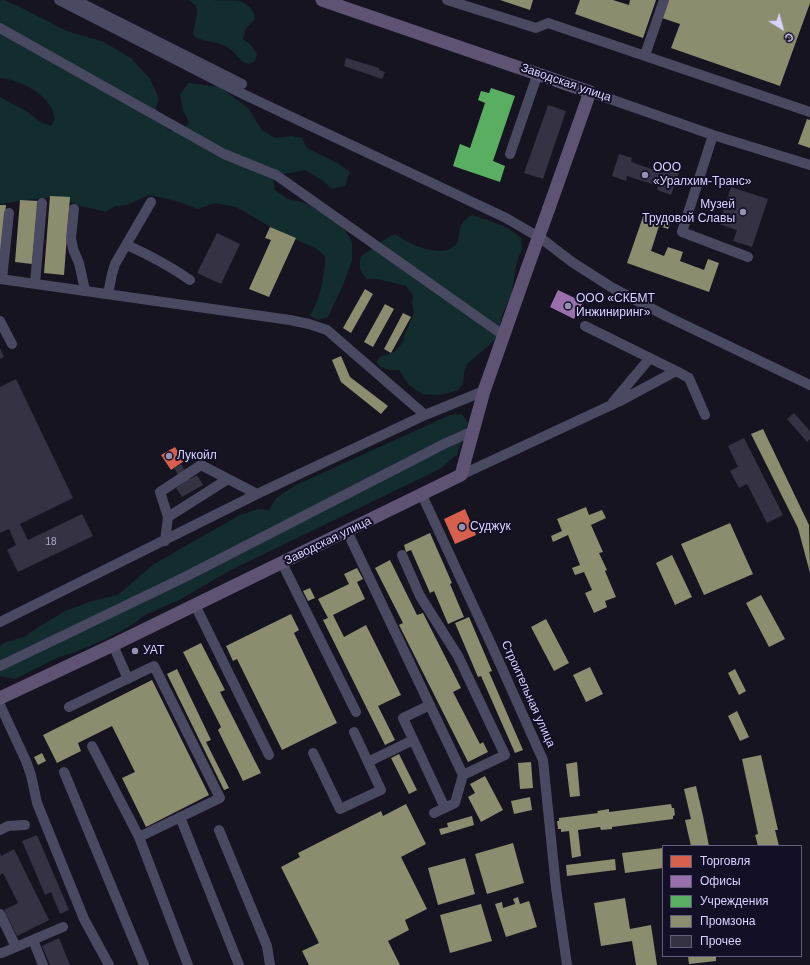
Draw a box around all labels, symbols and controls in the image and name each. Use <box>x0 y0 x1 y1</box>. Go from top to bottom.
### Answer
north arrow <box>762 8 802 48</box>
text: С <box>782 30 796 45</box>
street label: Заводская улица <box>519 61 613 105</box>
place label: ООО «Уралхим-Транс» <box>653 161 751 189</box>
marker: ООО «Уралхим-Транс» <box>640 170 650 180</box>
place label: Музей Трудовой Славы <box>642 198 735 226</box>
marker: Музей Трудовой Славы <box>738 207 748 217</box>
place label: ООО «СКБМТ Инжиниринг» <box>576 292 655 320</box>
marker: ООО «СКБМТ Инжиниринг» <box>563 301 573 311</box>
place label: Лукойл <box>177 449 217 463</box>
marker: Лукойл <box>164 451 174 461</box>
street label: Заводская улица <box>282 514 374 568</box>
place label: Суджук <box>470 520 511 534</box>
marker: Суджук <box>457 522 467 532</box>
house number: 18 <box>45 536 57 548</box>
street label: Строительная улица <box>498 638 558 750</box>
place label: УАТ <box>143 644 164 658</box>
marker: УАТ <box>130 646 140 656</box>
legend <box>662 845 802 957</box>
text: Торговля <box>700 854 750 868</box>
text: Офисы <box>700 874 741 888</box>
text: Учреждения <box>700 894 769 908</box>
text: Промзона <box>700 914 755 928</box>
text: Прочее <box>700 934 741 948</box>

